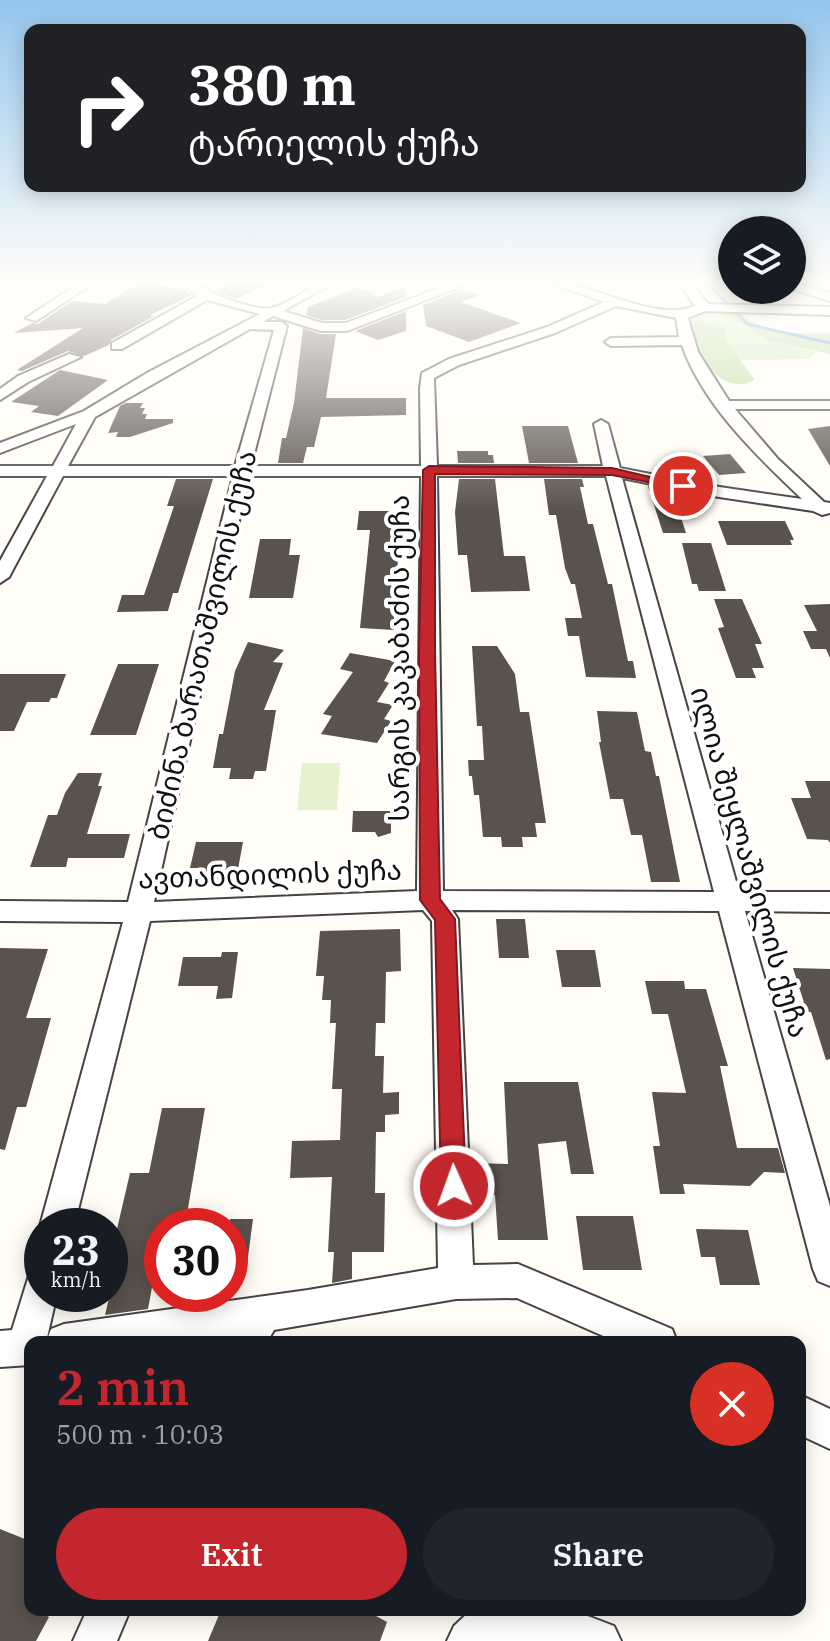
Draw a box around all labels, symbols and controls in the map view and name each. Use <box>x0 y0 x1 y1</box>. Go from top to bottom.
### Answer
text: 380 m <box>188 48 356 120</box>
icon: right <box>56 56 160 160</box>
text: ტარიელის ქუჩა <box>188 119 480 166</box>
map controls <box>718 216 806 304</box>
button: layers <box>718 216 806 304</box>
street label: ბიძინა ბარათაშვილის ქუჩა <box>139 446 264 843</box>
pin <box>649 452 717 520</box>
icon: arrive <box>661 464 705 508</box>
street label: სარგის კაკაბაძის ქუჩა <box>380 495 417 821</box>
street label: ილია შეყლაშვილის ქუჩა <box>683 682 818 1042</box>
street label: ავთანდილის ქუჩა <box>137 850 403 897</box>
position arrow <box>412 1144 496 1228</box>
speed limit sign: 30 <box>144 1208 248 1312</box>
text: 23 <box>52 1224 100 1276</box>
text: km/h <box>51 1266 101 1293</box>
text: 2 min <box>56 1356 189 1418</box>
button: close <box>690 1362 774 1446</box>
text: 500 m · 10:03 <box>56 1417 224 1451</box>
button: Exit <box>56 1508 407 1600</box>
button: Share <box>423 1508 774 1600</box>

